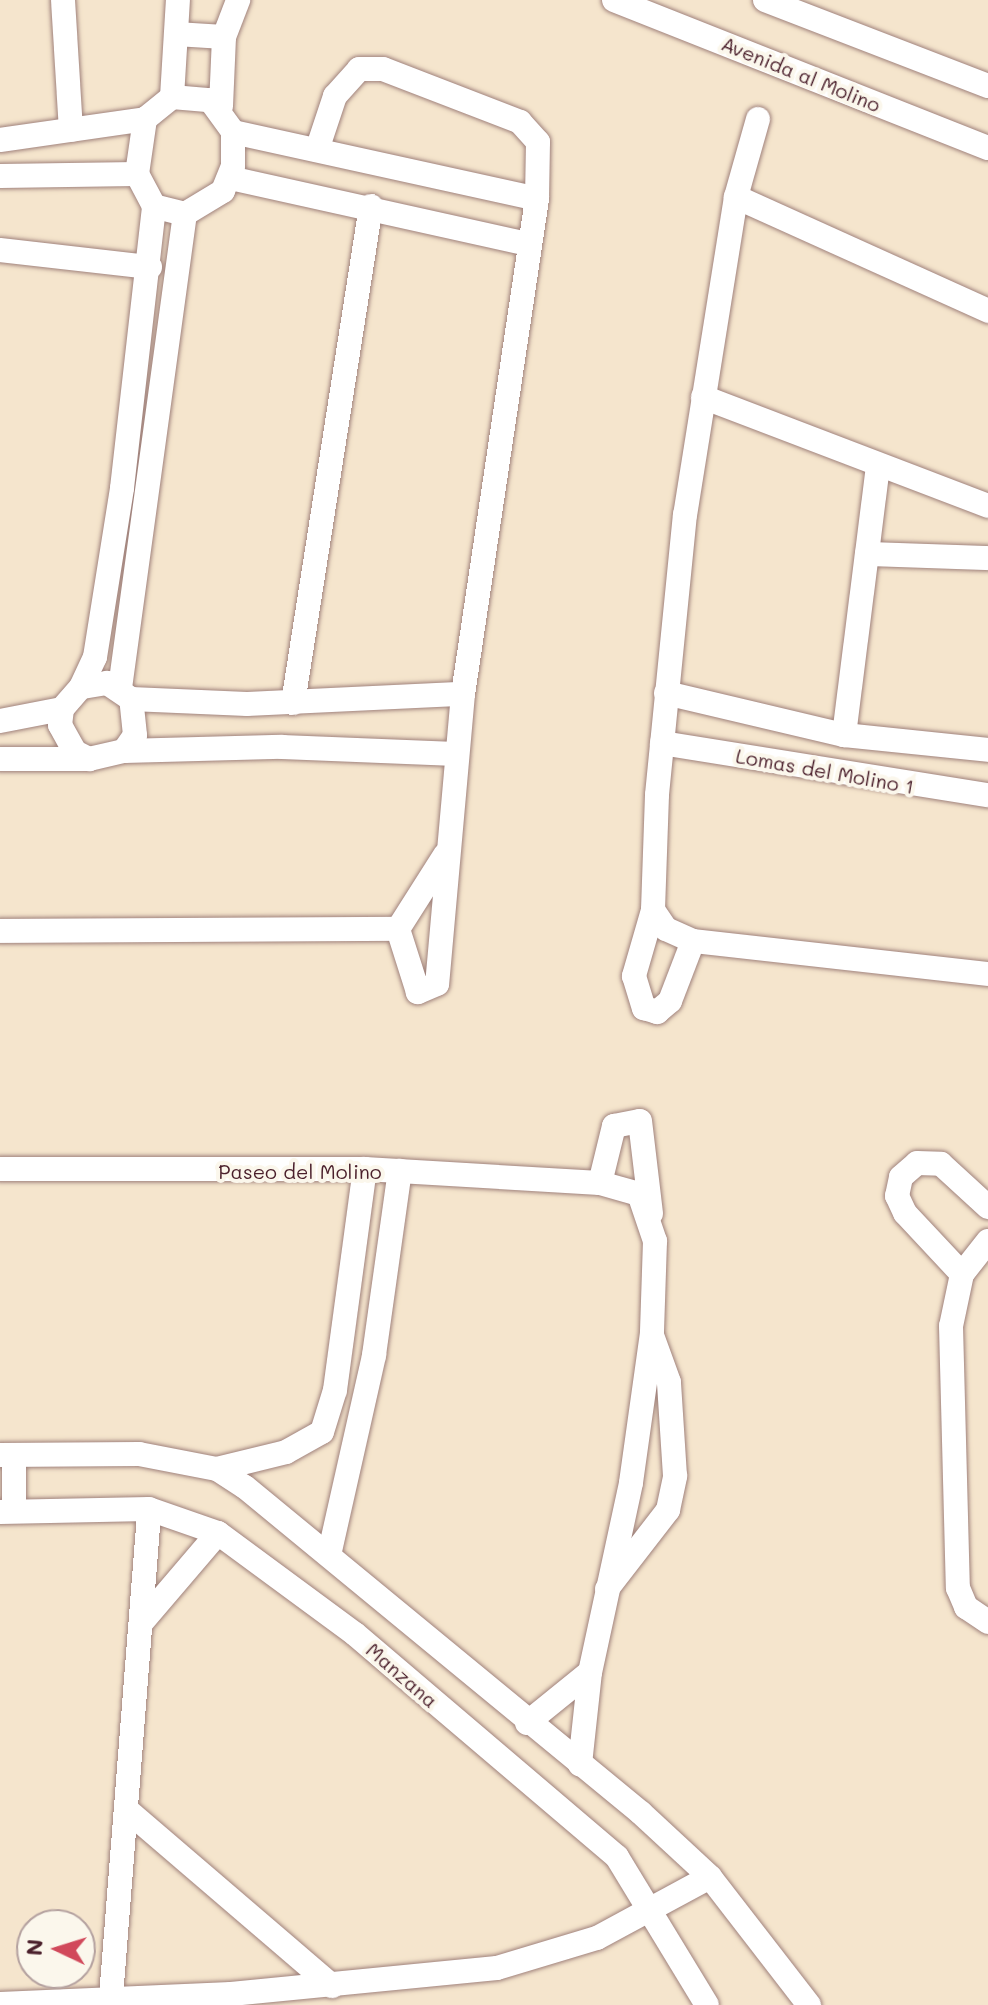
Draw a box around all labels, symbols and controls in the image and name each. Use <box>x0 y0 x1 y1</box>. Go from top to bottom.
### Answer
street label: Avenida al Molino <box>718 31 884 117</box>
street label: Lomas del Molino 1 <box>734 744 916 798</box>
street label: Paseo del Molino <box>218 1159 382 1183</box>
street label: Manzana <box>361 1638 443 1712</box>
north arrow <box>16 1909 96 1989</box>
text: N <box>19 1938 49 1957</box>

